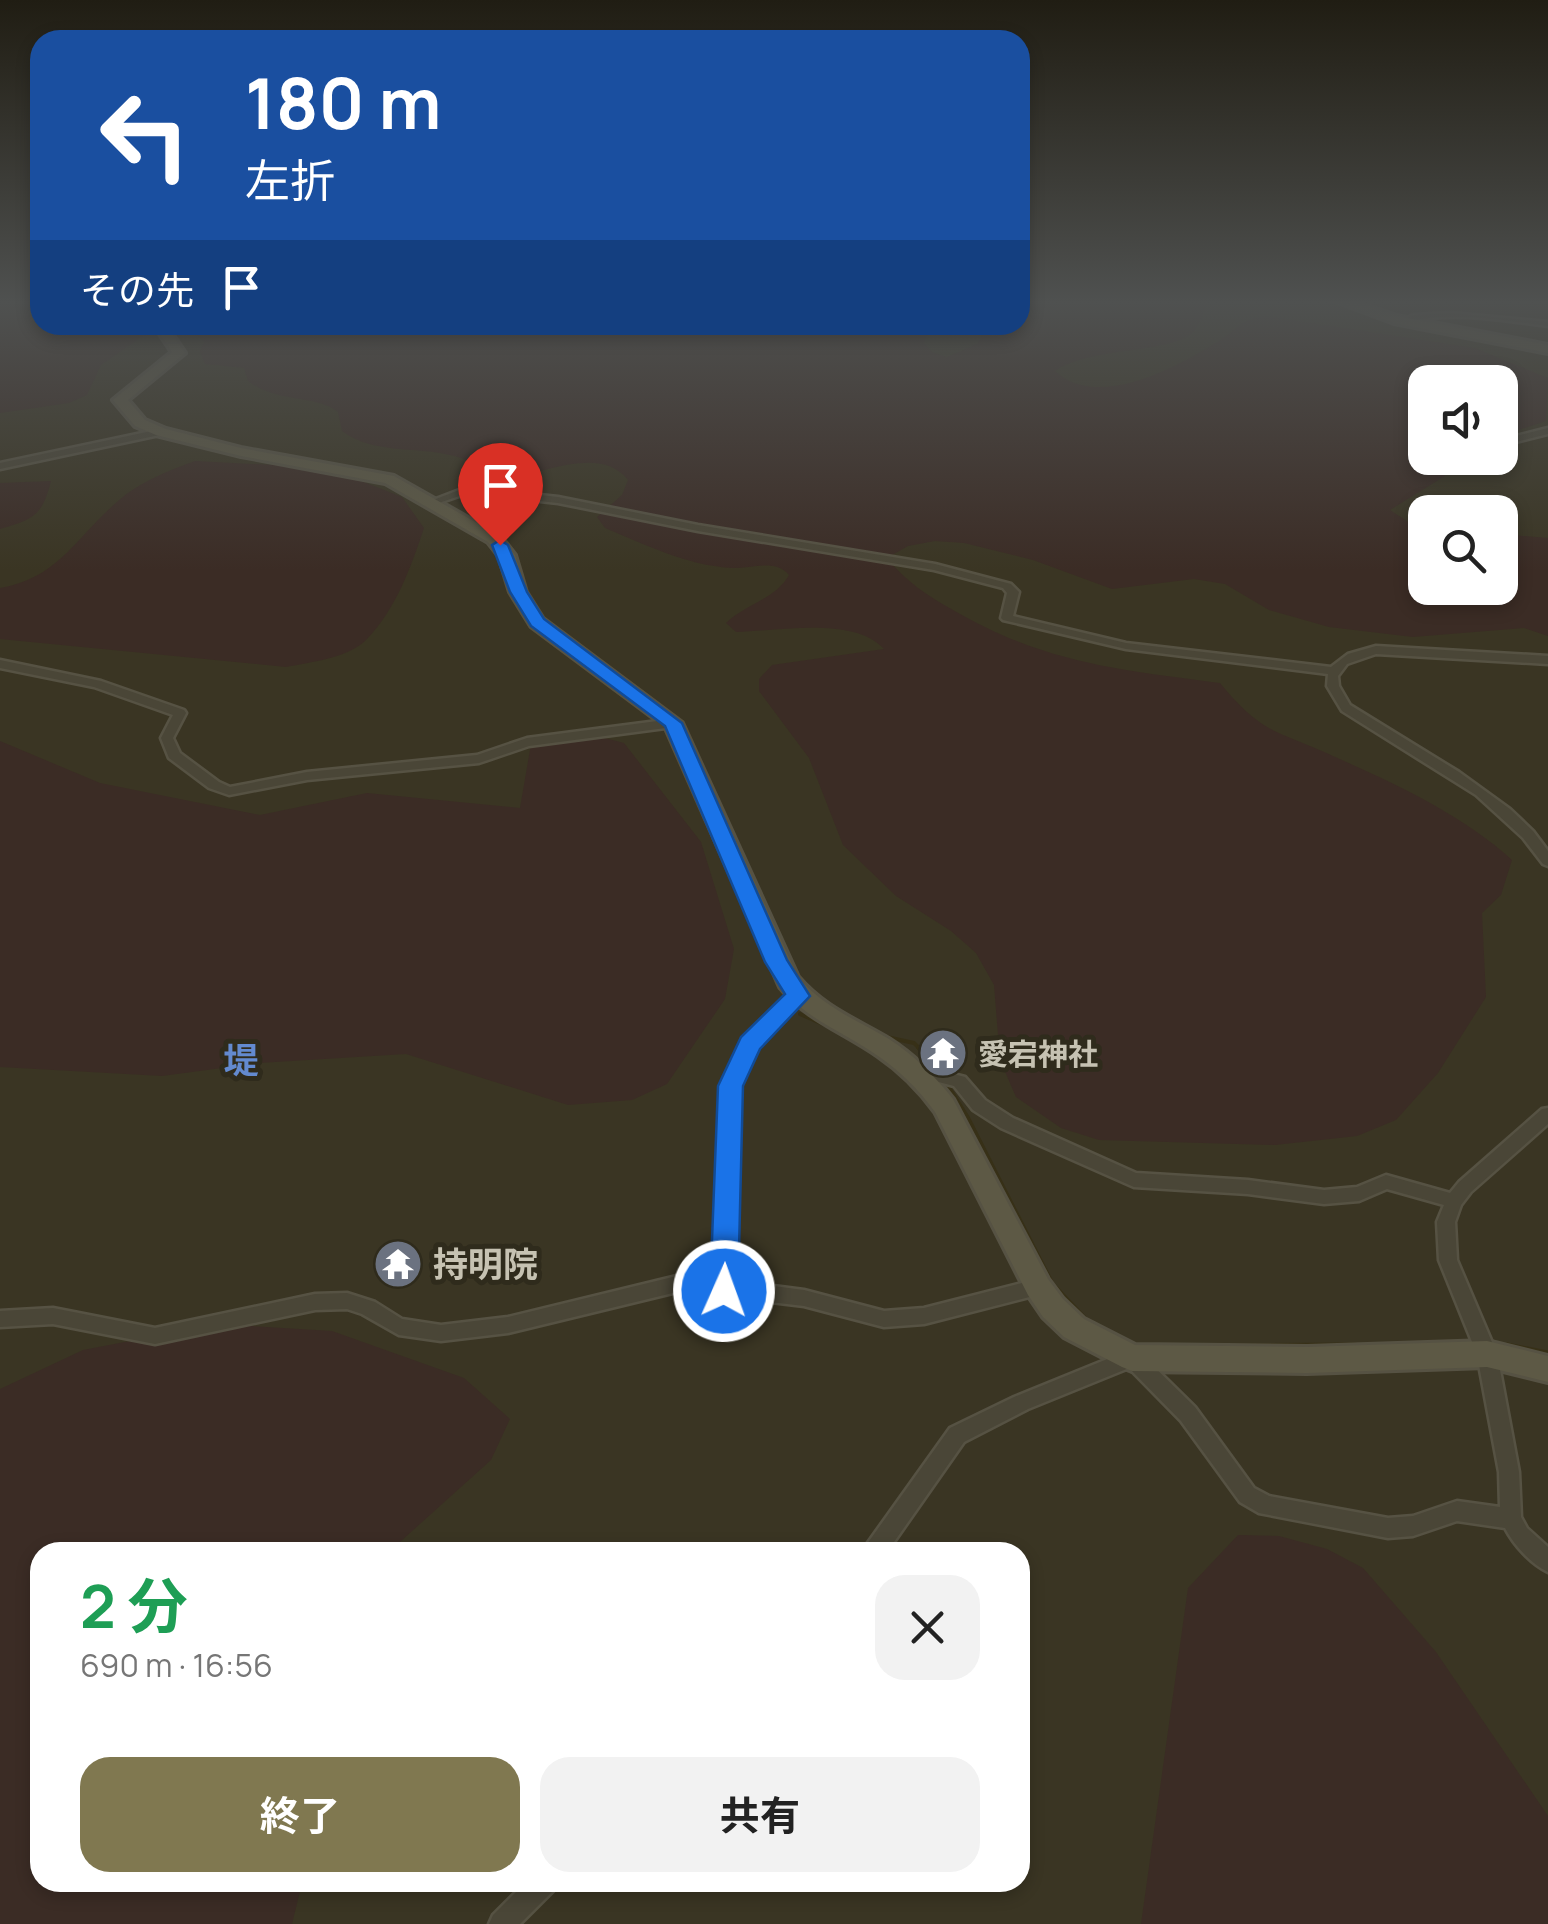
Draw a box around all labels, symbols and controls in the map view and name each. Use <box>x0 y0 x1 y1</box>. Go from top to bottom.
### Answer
text: 180 m <box>245 54 442 150</box>
icon: left <box>80 70 210 200</box>
text: 左折 <box>245 149 335 211</box>
icon: arrive <box>214 260 269 315</box>
text: その先 <box>80 263 194 315</box>
map controls <box>1408 365 1518 605</box>
button: sound <box>1408 365 1518 475</box>
pin <box>458 443 543 546</box>
icon: arrive <box>473 458 528 513</box>
button: search <box>1408 495 1518 605</box>
temple icon: 愛宕神社 <box>917 1027 969 1079</box>
place label: 愛宕神社 <box>978 1033 1098 1074</box>
district label: 堤 <box>223 1036 259 1084</box>
temple icon: 持明院 <box>372 1238 424 1290</box>
position arrow <box>672 1239 776 1343</box>
place label: 持明院 <box>433 1240 538 1288</box>
text: 2 分 <box>80 1564 188 1646</box>
button: close <box>875 1575 980 1680</box>
text: 690 m · 16:56 <box>80 1643 273 1687</box>
button: 終了 <box>80 1757 520 1872</box>
button: 共有 <box>540 1757 980 1872</box>

